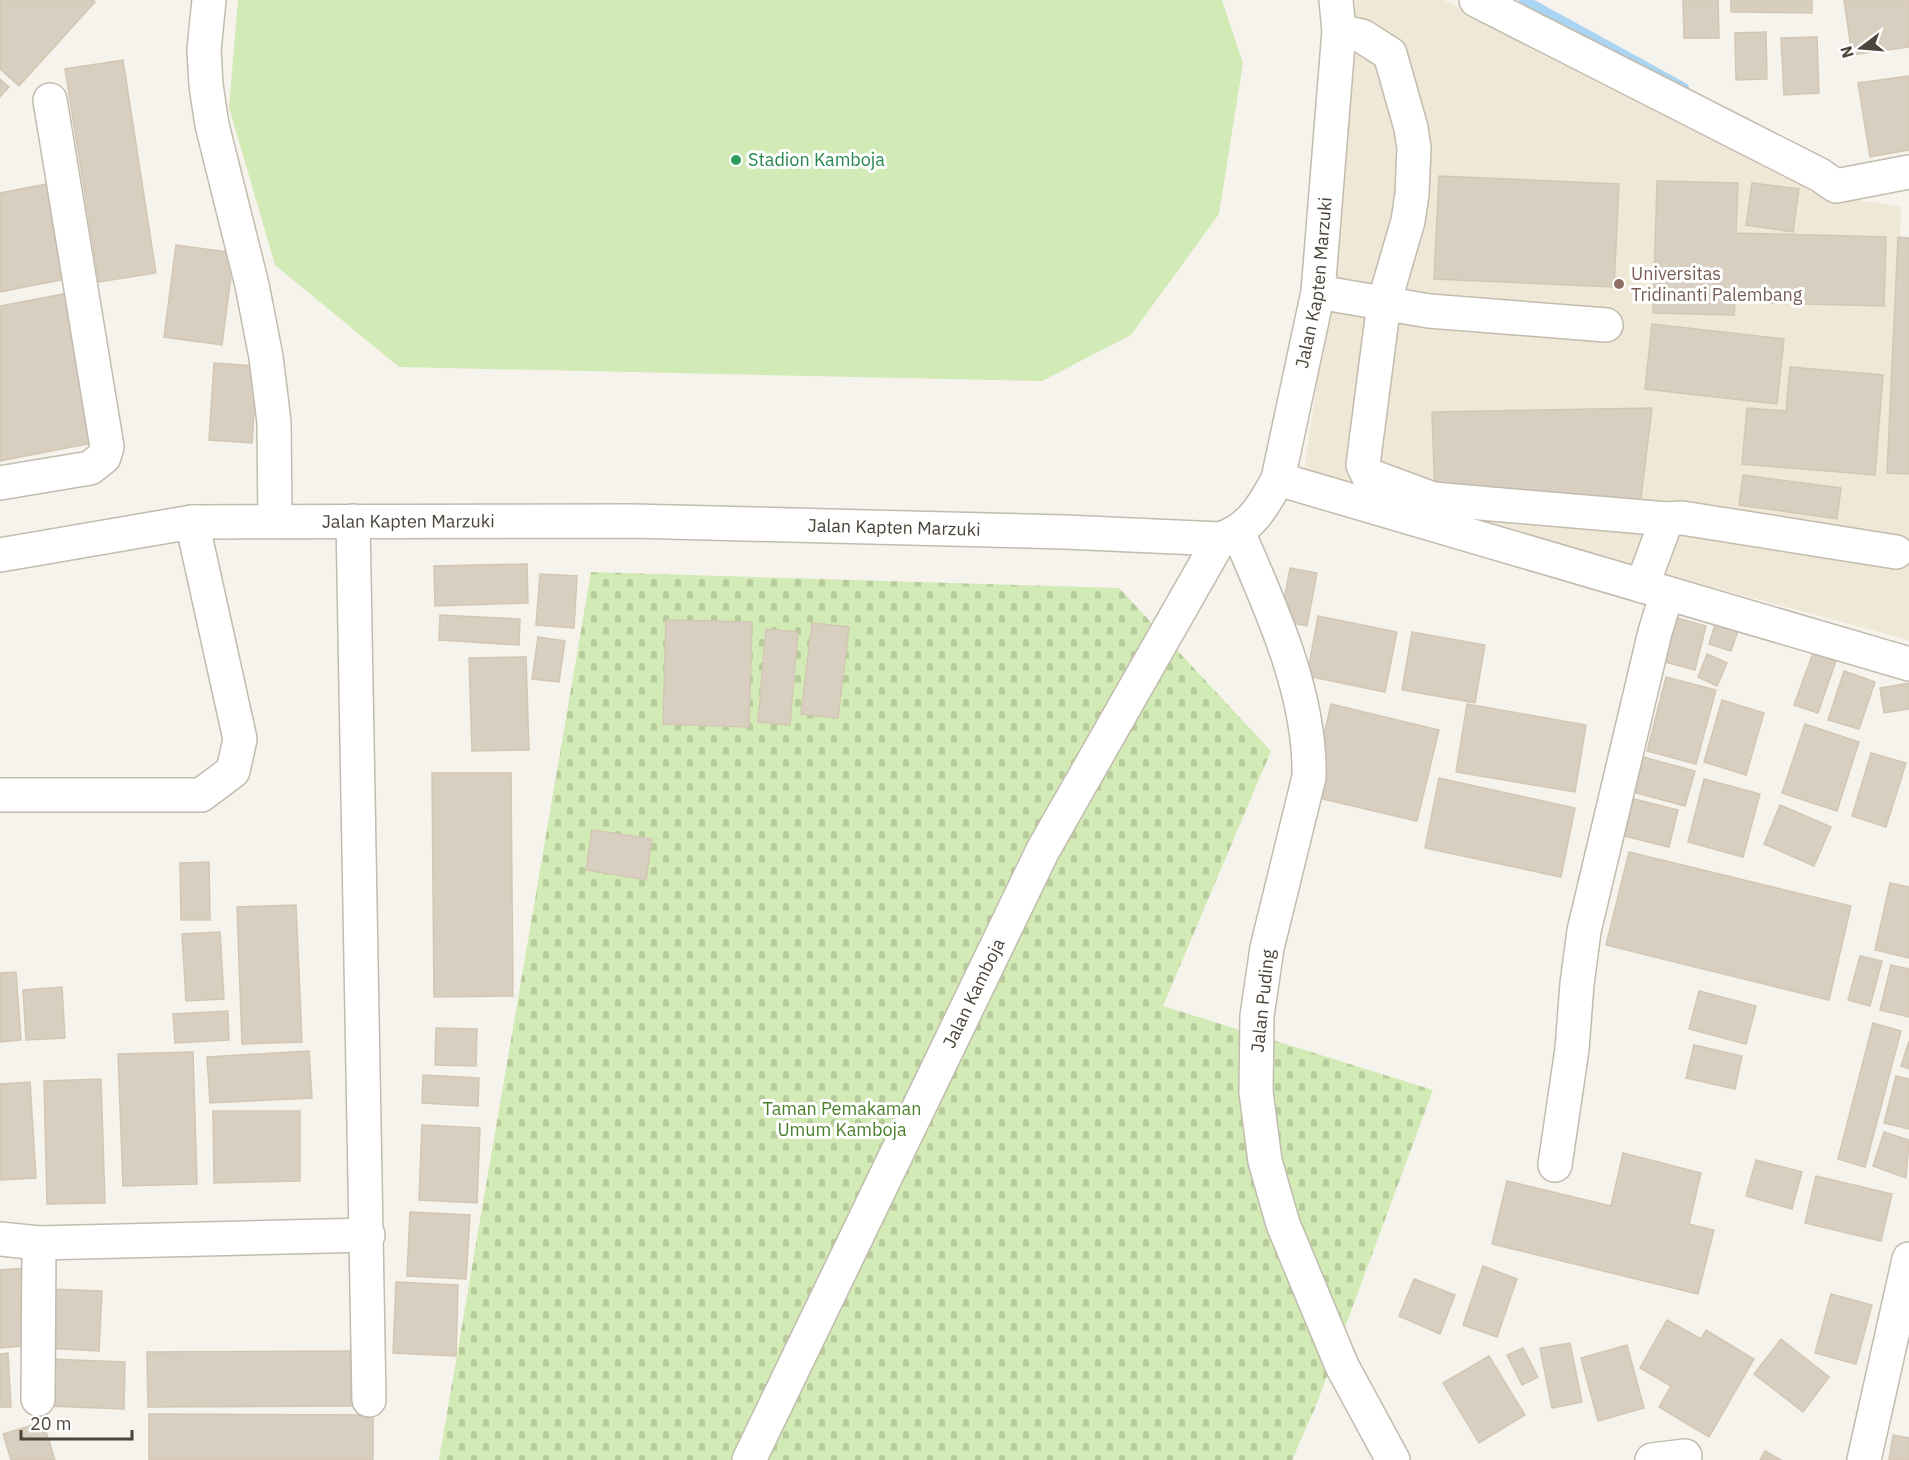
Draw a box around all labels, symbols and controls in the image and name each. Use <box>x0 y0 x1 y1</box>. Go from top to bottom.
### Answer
north arrow <box>1831 18 1891 78</box>
text: N <box>1835 44 1858 60</box>
place label: Stadion Kamboja <box>748 148 885 171</box>
marker: Stadion Kamboja <box>729 153 743 167</box>
street label: Jalan Kapten Marzuki <box>1290 196 1337 370</box>
place label: Universitas Tridinanti Palembang <box>1631 262 1803 306</box>
marker: Universitas Tridinanti Palembang <box>1612 277 1626 291</box>
street label: Jalan Kapten Marzuki <box>322 509 495 533</box>
street label: Jalan Kapten Marzuki <box>807 513 981 541</box>
street label: Jalan Kamboja <box>937 934 1010 1052</box>
street label: Jalan Puding <box>1246 948 1279 1054</box>
park label: Taman Pemakaman Umum Kamboja <box>763 1097 921 1141</box>
scale bar <box>21 1403 132 1441</box>
text: 20 m <box>30 1412 72 1435</box>

